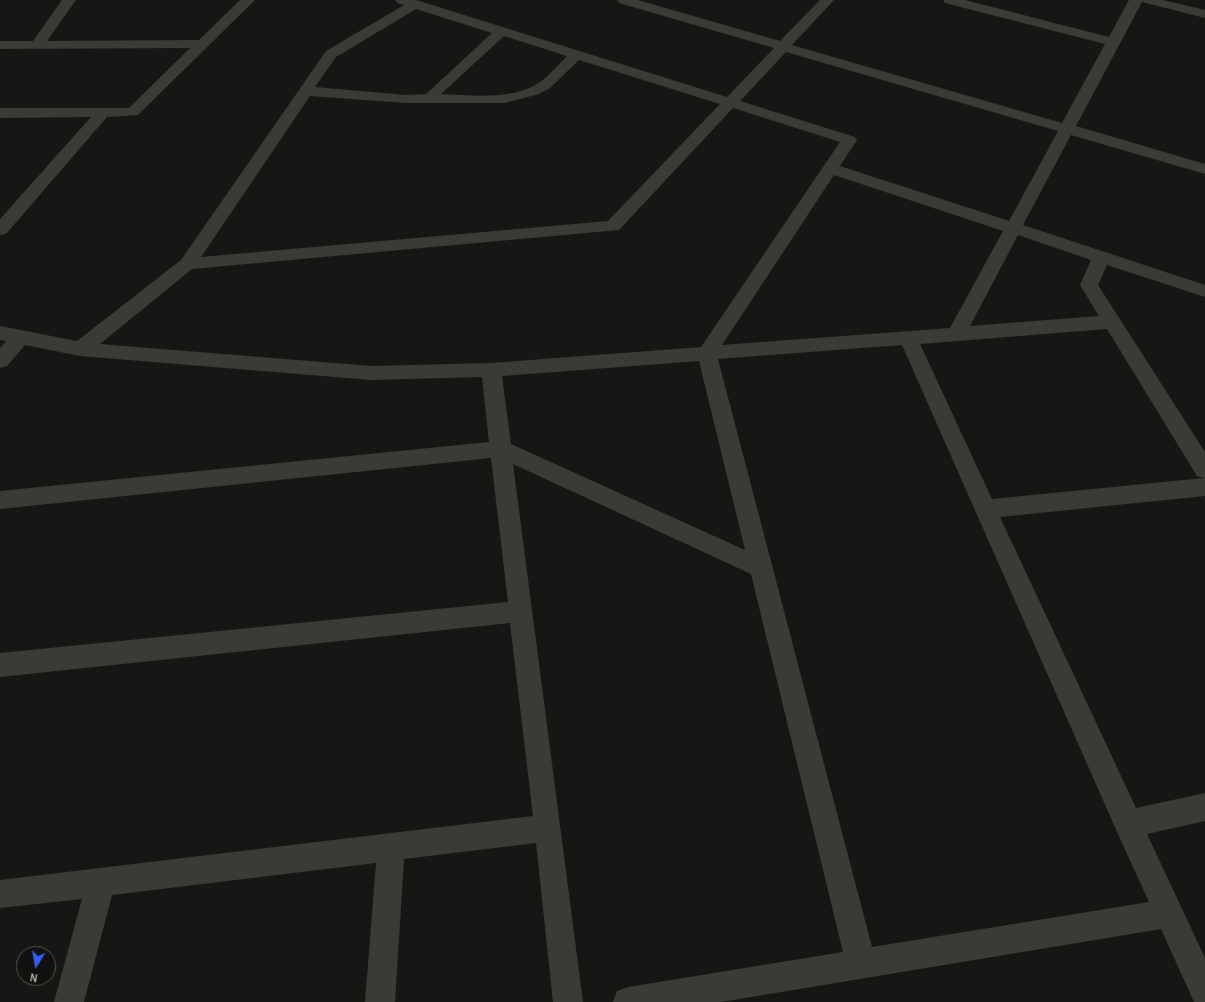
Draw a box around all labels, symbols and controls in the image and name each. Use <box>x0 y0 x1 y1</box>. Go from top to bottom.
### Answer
north arrow <box>16 946 56 986</box>
text: N <box>29 970 39 984</box>

